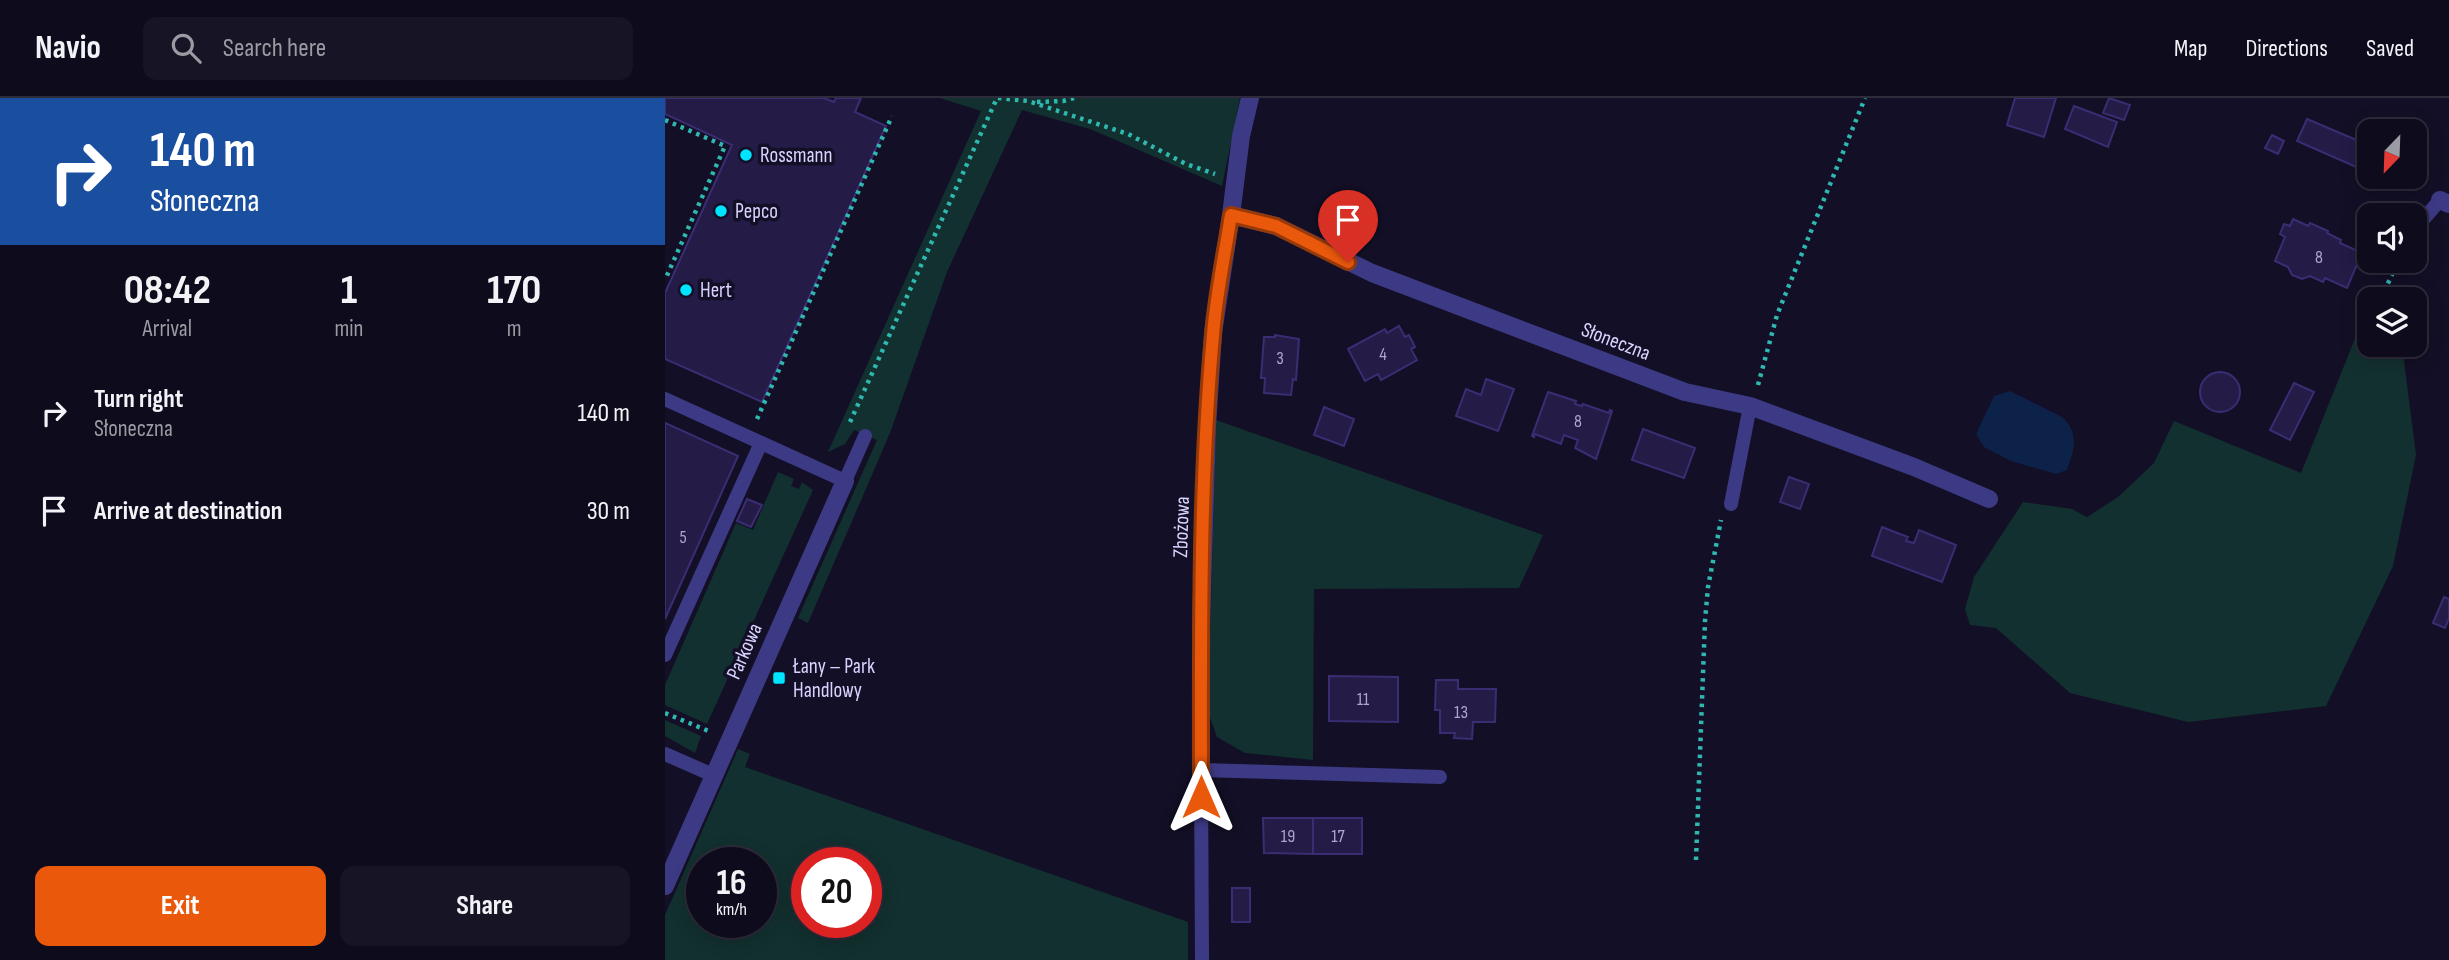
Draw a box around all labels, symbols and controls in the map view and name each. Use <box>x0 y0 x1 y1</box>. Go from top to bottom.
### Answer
search box <box>143 17 633 80</box>
text: Navio <box>35 28 101 68</box>
icon: search <box>167 29 205 67</box>
text: Search here <box>223 33 326 64</box>
text: Map <box>2174 34 2207 63</box>
text: Directions <box>2245 34 2328 63</box>
text: Saved <box>2366 34 2414 63</box>
north arrow <box>2357 119 2427 189</box>
map controls <box>2357 119 2427 357</box>
text: 140 m <box>150 122 256 181</box>
icon: right <box>35 126 126 217</box>
place label: Rossmann <box>760 143 833 168</box>
marker: Rossmann <box>738 147 754 163</box>
text: Słoneczna <box>150 182 260 221</box>
pin <box>1318 190 1378 262</box>
place label: Pepco <box>735 199 778 224</box>
icon: arrive <box>1329 201 1367 239</box>
marker: Pepco <box>713 203 729 219</box>
button: sound <box>2357 203 2427 273</box>
house number: 8 <box>2315 247 2323 268</box>
text: 08:42 <box>124 265 211 316</box>
text: 1 <box>341 265 357 316</box>
text: 170 <box>487 265 541 316</box>
place label: Hert <box>700 278 732 303</box>
marker: Hert <box>678 282 694 298</box>
button: layers <box>2357 287 2427 357</box>
text: Arrival <box>143 315 192 343</box>
text: min <box>335 315 363 343</box>
text: m <box>507 315 522 343</box>
street label: Słoneczna <box>1578 317 1654 366</box>
house number: 4 <box>1379 344 1387 365</box>
house number: 3 <box>1276 348 1284 369</box>
text: Turn right <box>94 384 183 415</box>
icon: right <box>35 394 73 432</box>
text: 140 m <box>578 398 630 429</box>
house number: 8 <box>1574 411 1582 432</box>
text: Słoneczna <box>94 415 173 443</box>
icon: arrive <box>35 492 73 530</box>
text: Arrive at destination <box>94 496 282 527</box>
text: 30 m <box>587 496 630 527</box>
street label: Zbożowa <box>1168 496 1195 558</box>
house number: 5 <box>679 527 687 548</box>
street label: Parkowa <box>721 619 768 683</box>
place label: Łany – Park Handlowy <box>792 654 875 703</box>
marker: Łany – Park Handlowy <box>771 670 787 686</box>
house number: 11 <box>1357 689 1370 710</box>
house number: 13 <box>1454 702 1468 723</box>
position arrow <box>1164 760 1238 834</box>
house number: 19 <box>1281 826 1295 847</box>
house number: 17 <box>1331 826 1346 847</box>
speed limit sign: 20 <box>791 847 882 938</box>
text: 16 <box>716 862 747 905</box>
button: Exit <box>35 866 326 946</box>
button: Share <box>340 866 630 946</box>
text: km/h <box>716 899 747 920</box>

